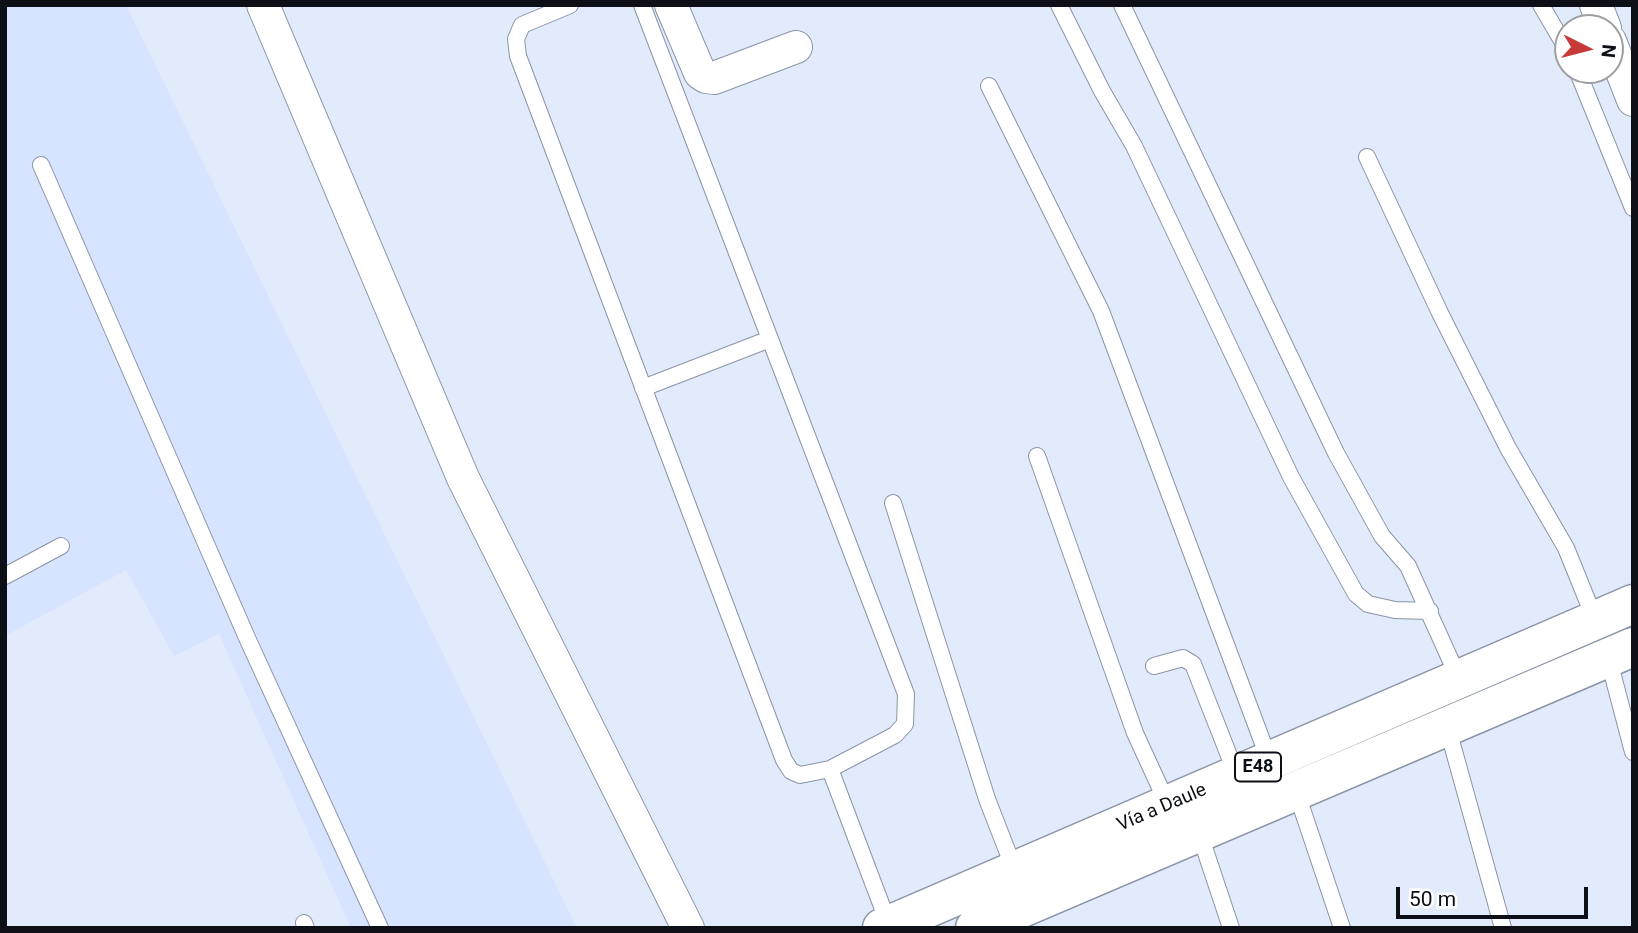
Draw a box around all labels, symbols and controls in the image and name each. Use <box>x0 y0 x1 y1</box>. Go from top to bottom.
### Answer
north arrow <box>1554 14 1624 84</box>
text: N <box>1596 43 1621 59</box>
road number: E48 <box>1235 752 1281 782</box>
street label: Vía a Daule <box>1114 779 1210 837</box>
scale bar <box>1400 874 1592 918</box>
text: 50 m <box>1409 887 1456 911</box>

